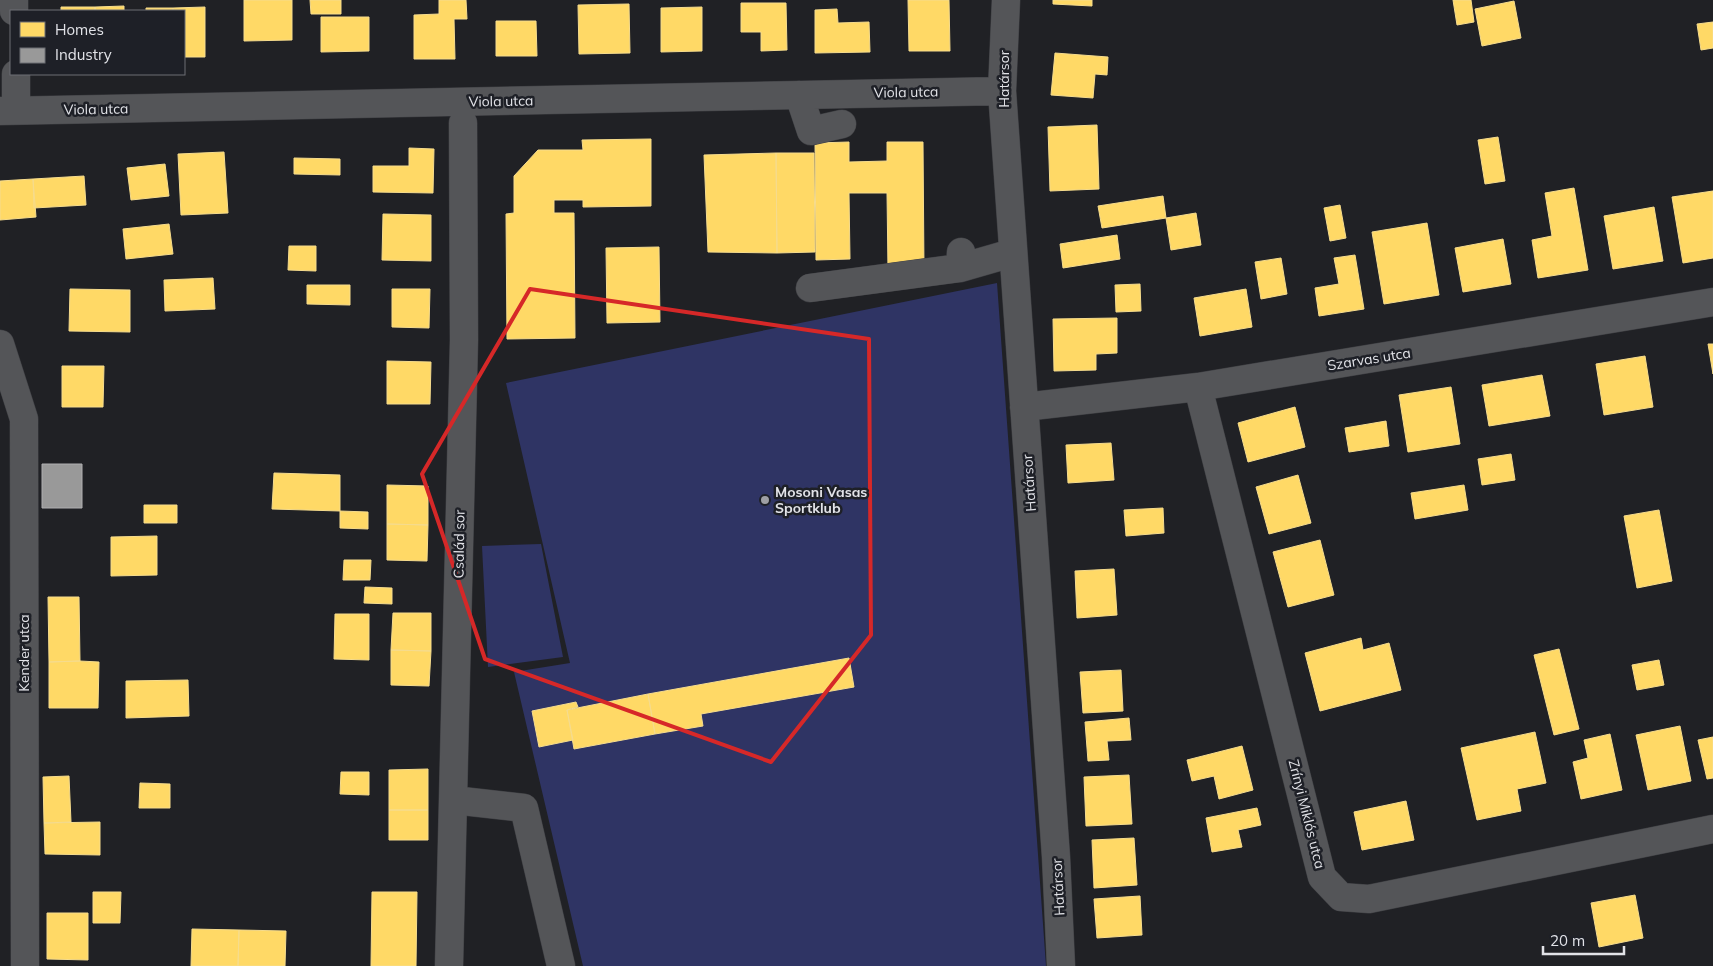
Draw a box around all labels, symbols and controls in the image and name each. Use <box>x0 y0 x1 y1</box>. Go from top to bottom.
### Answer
legend <box>10 10 185 75</box>
text: Homes <box>55 20 104 39</box>
text: Industry <box>55 45 112 64</box>
street label: Határsor <box>995 49 1013 108</box>
street label: Viola utca <box>874 82 938 102</box>
street label: Viola utca <box>469 91 533 111</box>
street label: Viola utca <box>64 99 128 119</box>
street label: Szarvas utca <box>1326 344 1412 374</box>
street label: Határsor <box>1018 453 1040 512</box>
place label: Mosoni Vasas Sportklub <box>775 483 867 517</box>
marker: Mosoni Vasas Sportklub <box>759 494 771 506</box>
street label: Család sor <box>449 509 469 578</box>
street label: Kender utca <box>15 614 33 692</box>
street label: Zrínyi Miklós utca <box>1285 757 1329 871</box>
street label: Határsor <box>1047 857 1068 916</box>
scale bar <box>1543 924 1624 956</box>
text: 20 m <box>1550 931 1585 950</box>

